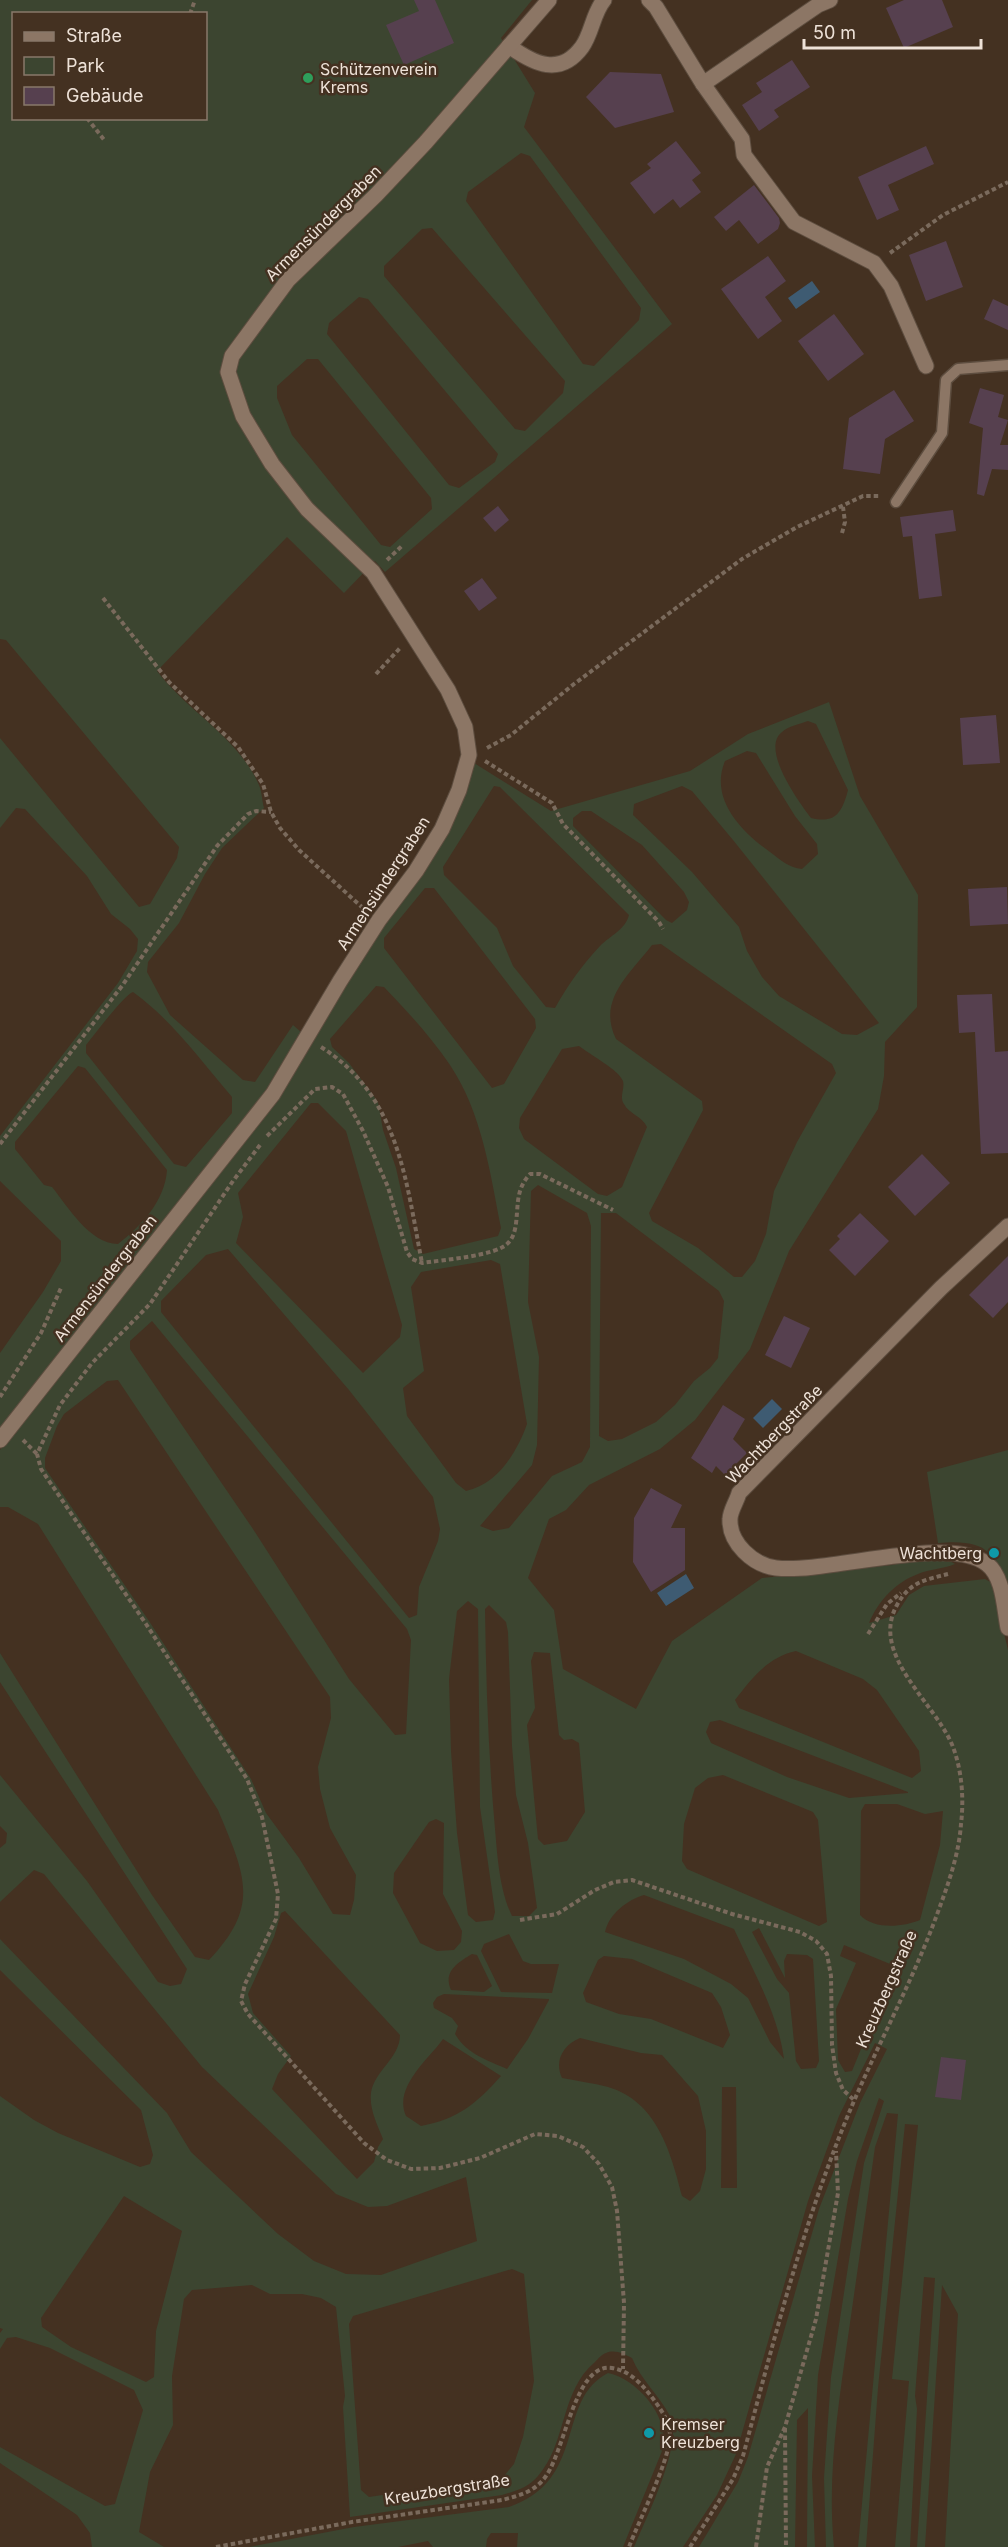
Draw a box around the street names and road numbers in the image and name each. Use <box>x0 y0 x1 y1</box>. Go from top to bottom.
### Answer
street label: Armensündergraben <box>261 161 385 285</box>
street label: Armensündergraben <box>332 812 434 954</box>
street label: Armensündergraben <box>49 1210 161 1346</box>
street label: Wachtbergstraße <box>722 1380 826 1488</box>
street label: Kreuzbergstraße <box>851 1927 921 2051</box>
street label: Kreuzbergstraße <box>383 2469 511 2509</box>

